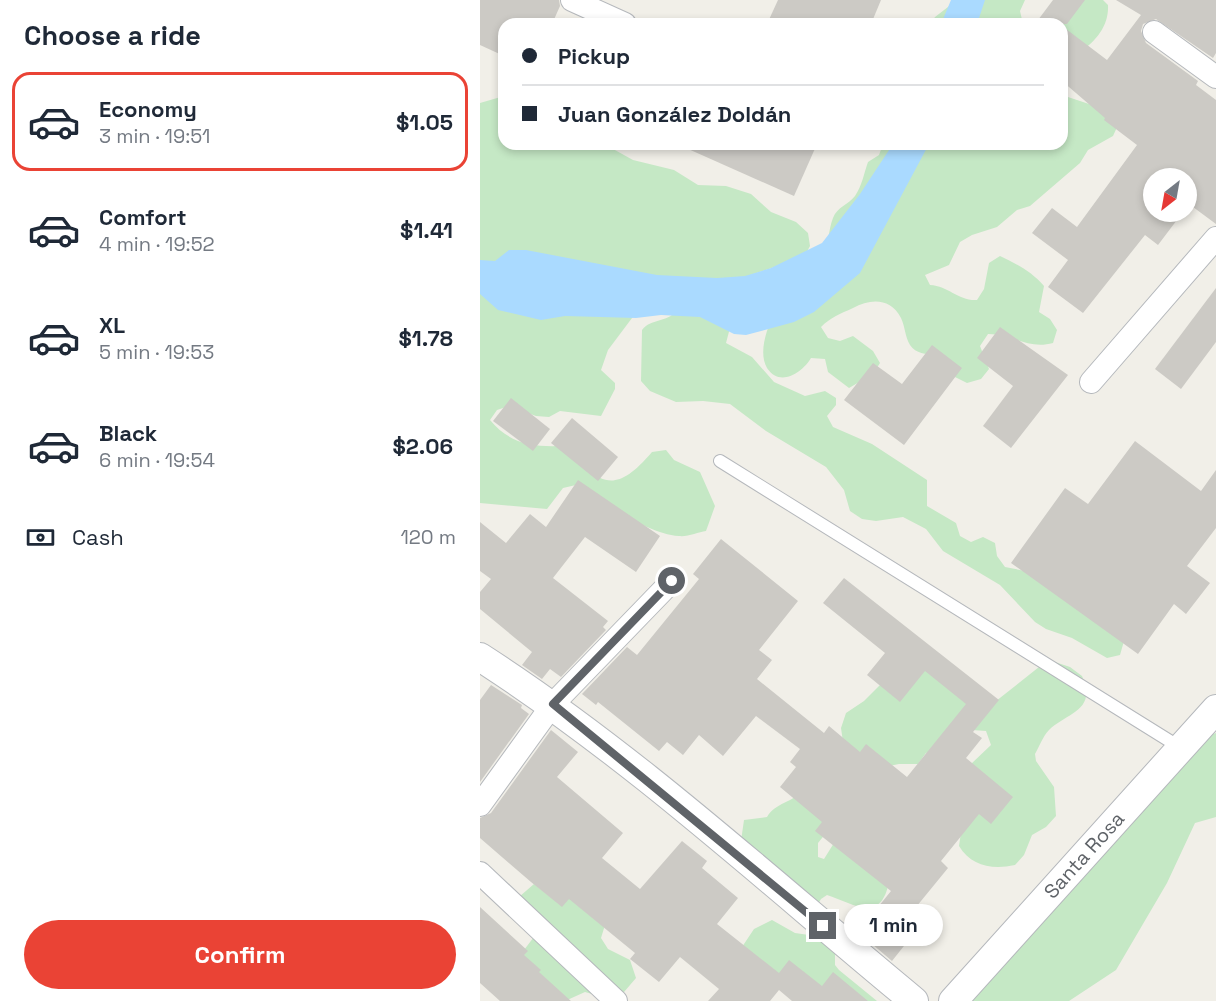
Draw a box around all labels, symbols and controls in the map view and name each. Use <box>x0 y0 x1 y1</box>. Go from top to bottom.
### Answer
text: Choose a ride <box>24 18 201 53</box>
text: Pickup <box>558 42 630 70</box>
icon: car <box>27 95 81 149</box>
text: Economy <box>99 95 197 123</box>
text: Juan González Doldán <box>558 100 791 128</box>
text: $1.05 <box>396 108 453 136</box>
text: 3 min · 19:51 <box>99 123 210 149</box>
north arrow <box>1143 168 1197 222</box>
map controls <box>1143 168 1197 222</box>
icon: car <box>27 203 81 257</box>
text: Comfort <box>99 203 187 231</box>
text: $1.41 <box>400 216 453 244</box>
text: 4 min · 19:52 <box>99 231 215 257</box>
icon: car <box>27 311 81 365</box>
text: XL <box>99 311 125 339</box>
text: $1.78 <box>399 324 453 352</box>
text: 5 min · 19:53 <box>99 339 214 365</box>
icon: car <box>27 419 81 473</box>
text: Black <box>99 419 157 447</box>
text: $2.06 <box>392 432 453 460</box>
text: 6 min · 19:54 <box>99 447 215 473</box>
icon: cash <box>24 521 57 554</box>
text: Cash <box>72 523 124 551</box>
text: 120 m <box>400 524 456 550</box>
route start <box>658 567 685 594</box>
street label: Santa Rosa <box>1038 806 1130 904</box>
callout: 1 min <box>844 905 943 947</box>
route end <box>809 912 836 939</box>
text: 1 min <box>869 912 918 938</box>
button: Confirm <box>24 920 456 989</box>

